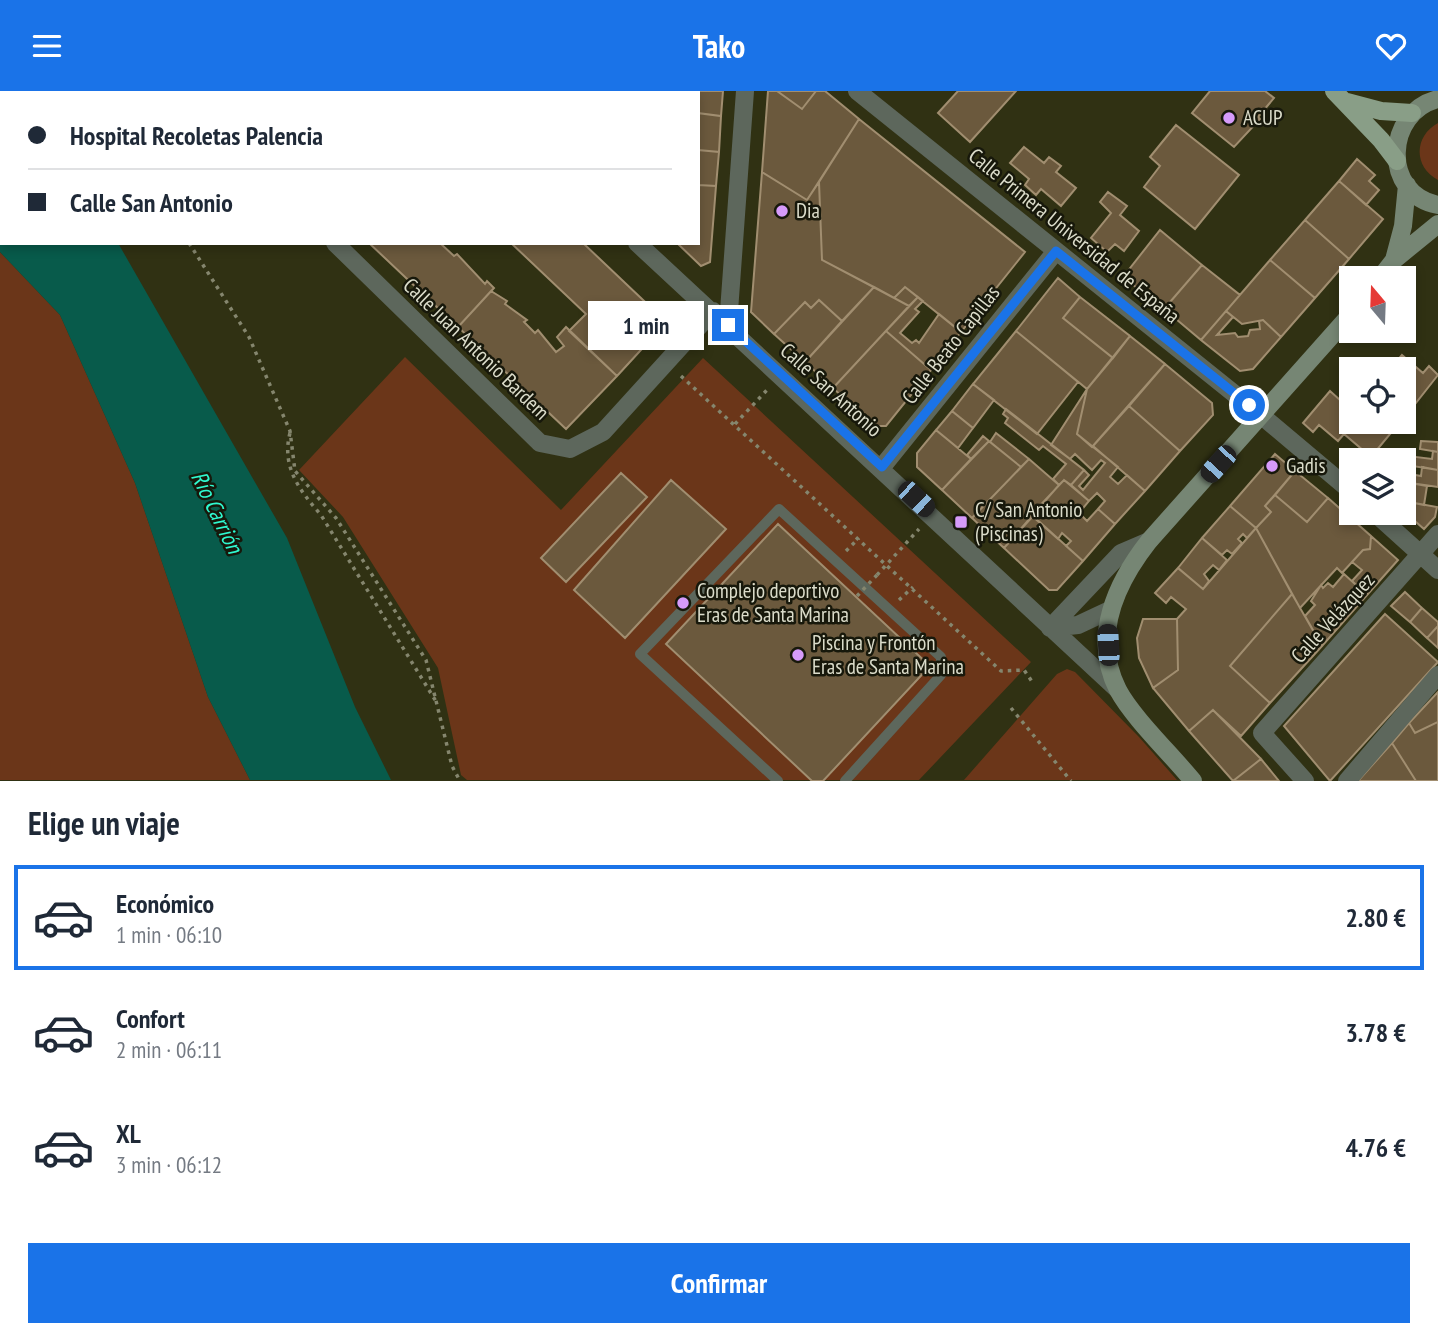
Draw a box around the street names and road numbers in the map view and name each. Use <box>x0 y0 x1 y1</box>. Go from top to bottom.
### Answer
street label: Calle Primera Universidad de España <box>963 142 1186 329</box>
street label: Calle Juan Antonio Bardem <box>398 272 555 425</box>
street label: Calle Beato Capillas <box>896 280 1005 410</box>
street label: Calle San Antonio <box>775 337 888 442</box>
street label: Calle Velázquez <box>1285 567 1380 668</box>

